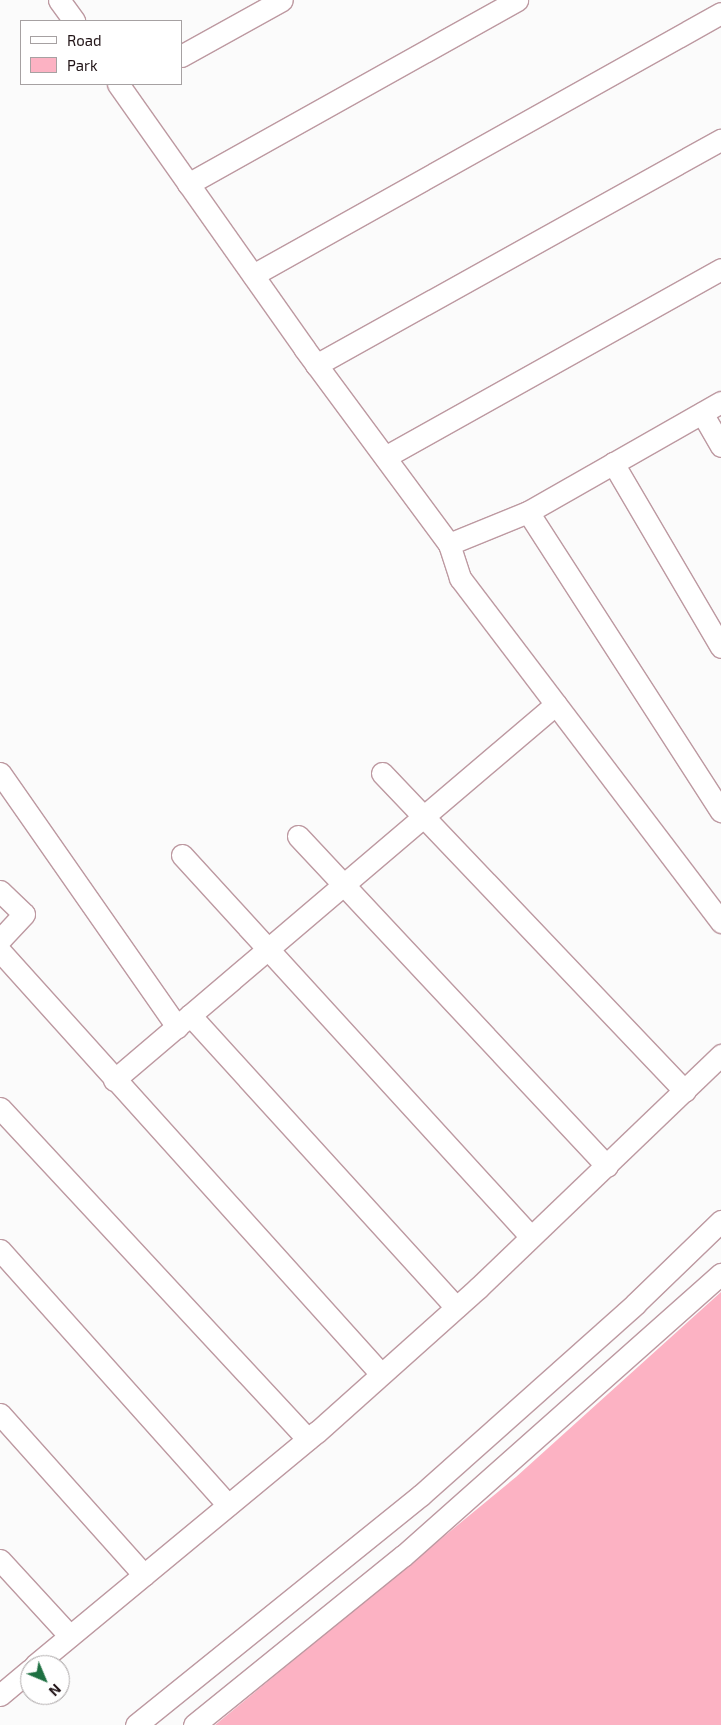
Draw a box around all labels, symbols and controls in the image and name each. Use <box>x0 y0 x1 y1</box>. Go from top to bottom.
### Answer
legend <box>20 20 182 85</box>
text: Road <box>67 31 102 49</box>
text: Park <box>67 56 98 74</box>
north arrow <box>20 1655 70 1705</box>
text: N <box>46 1681 65 1700</box>

